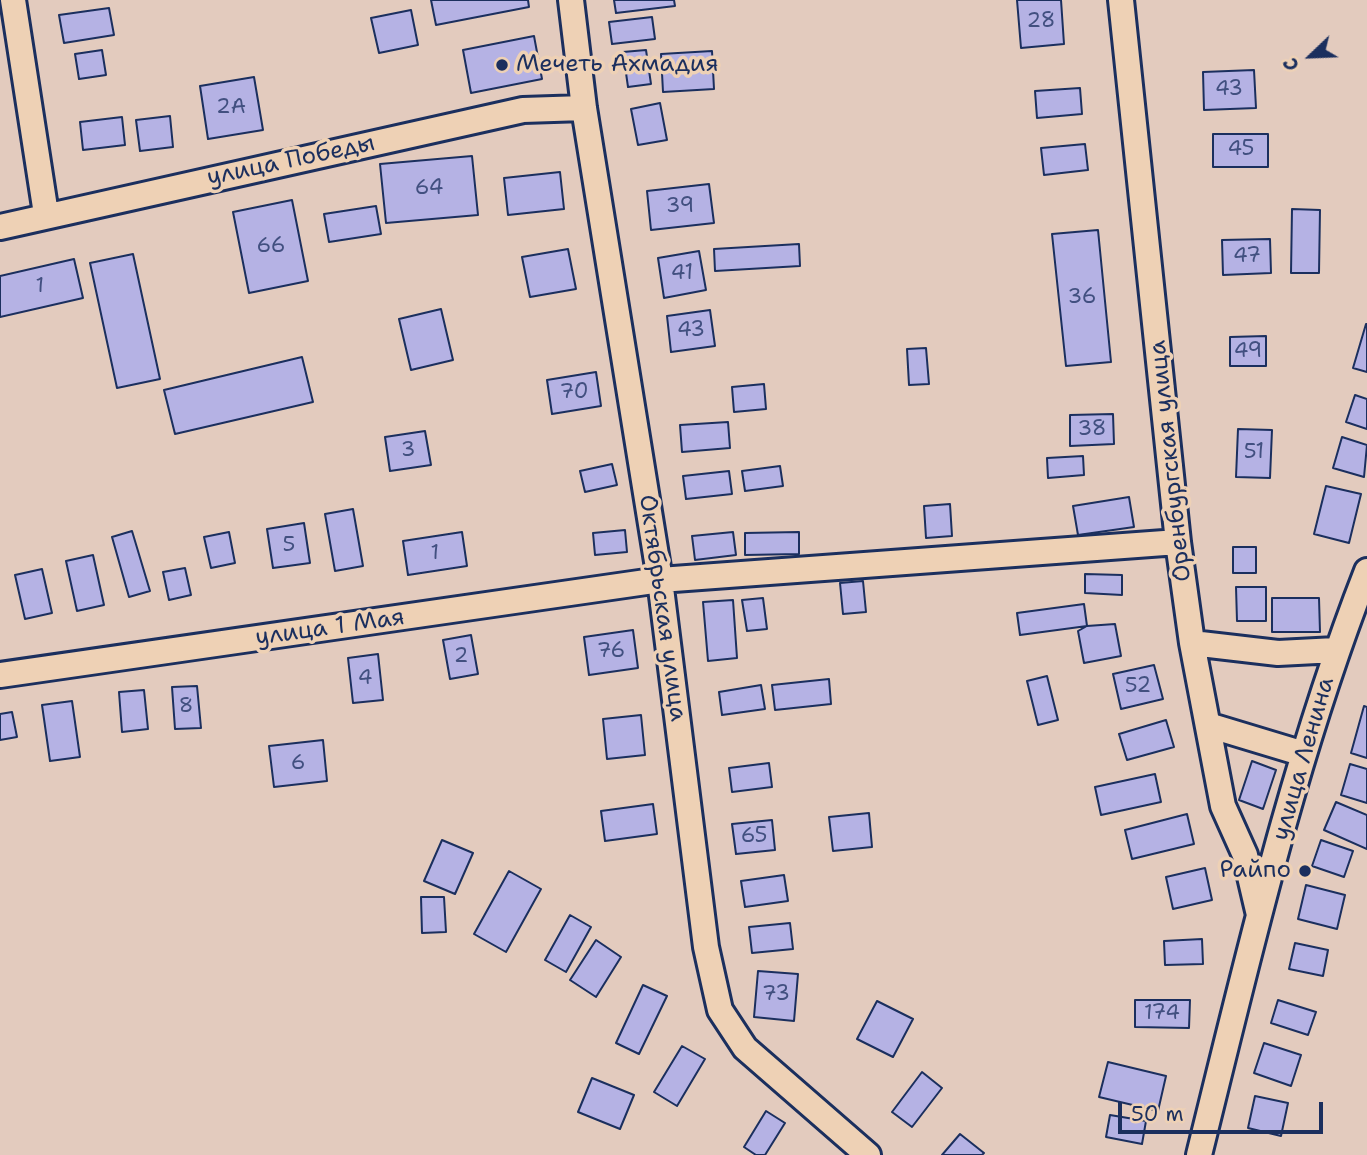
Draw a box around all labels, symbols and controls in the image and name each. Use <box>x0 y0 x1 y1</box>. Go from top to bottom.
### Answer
house number: 28 <box>1027 9 1055 35</box>
north arrow <box>1276 21 1346 91</box>
place label: Мечеть Ахмадия <box>516 51 719 79</box>
text: С <box>1277 54 1305 75</box>
marker: Мечеть Ахмадия <box>494 57 510 73</box>
house number: 43 <box>1215 77 1243 103</box>
house number: 2А <box>216 95 246 121</box>
street label: улица Победы <box>205 129 377 193</box>
house number: 45 <box>1228 137 1254 163</box>
house number: 64 <box>415 176 443 202</box>
house number: 39 <box>666 194 694 220</box>
house number: 66 <box>257 234 285 260</box>
house number: 47 <box>1233 244 1261 270</box>
house number: 41 <box>671 261 693 287</box>
house number: 1 <box>36 274 44 300</box>
house number: 36 <box>1068 285 1096 311</box>
house number: 43 <box>677 318 705 344</box>
street label: Оренбургская улица <box>1144 339 1198 583</box>
house number: 49 <box>1234 339 1262 365</box>
house number: 70 <box>560 380 588 406</box>
house number: 38 <box>1078 417 1106 443</box>
house number: 3 <box>401 438 415 464</box>
house number: 51 <box>1244 440 1264 466</box>
street label: Октябрьская улица <box>632 493 692 723</box>
house number: 5 <box>283 533 295 559</box>
house number: 1 <box>431 541 439 567</box>
street label: улица 1 Мая <box>254 603 406 653</box>
house number: 76 <box>597 639 625 665</box>
house number: 2 <box>454 644 468 670</box>
house number: 4 <box>358 666 372 692</box>
house number: 52 <box>1125 674 1151 700</box>
street label: улица Ленина <box>1267 674 1341 844</box>
house number: 8 <box>179 694 193 720</box>
house number: 6 <box>291 751 305 777</box>
house number: 65 <box>741 824 767 850</box>
place label: Райпо <box>1220 857 1291 885</box>
marker: Райпо <box>1297 863 1313 879</box>
house number: 73 <box>762 982 790 1008</box>
house number: 174 <box>1144 1001 1180 1027</box>
scale bar <box>1122 1088 1327 1132</box>
text: 50 m <box>1131 1100 1184 1128</box>

